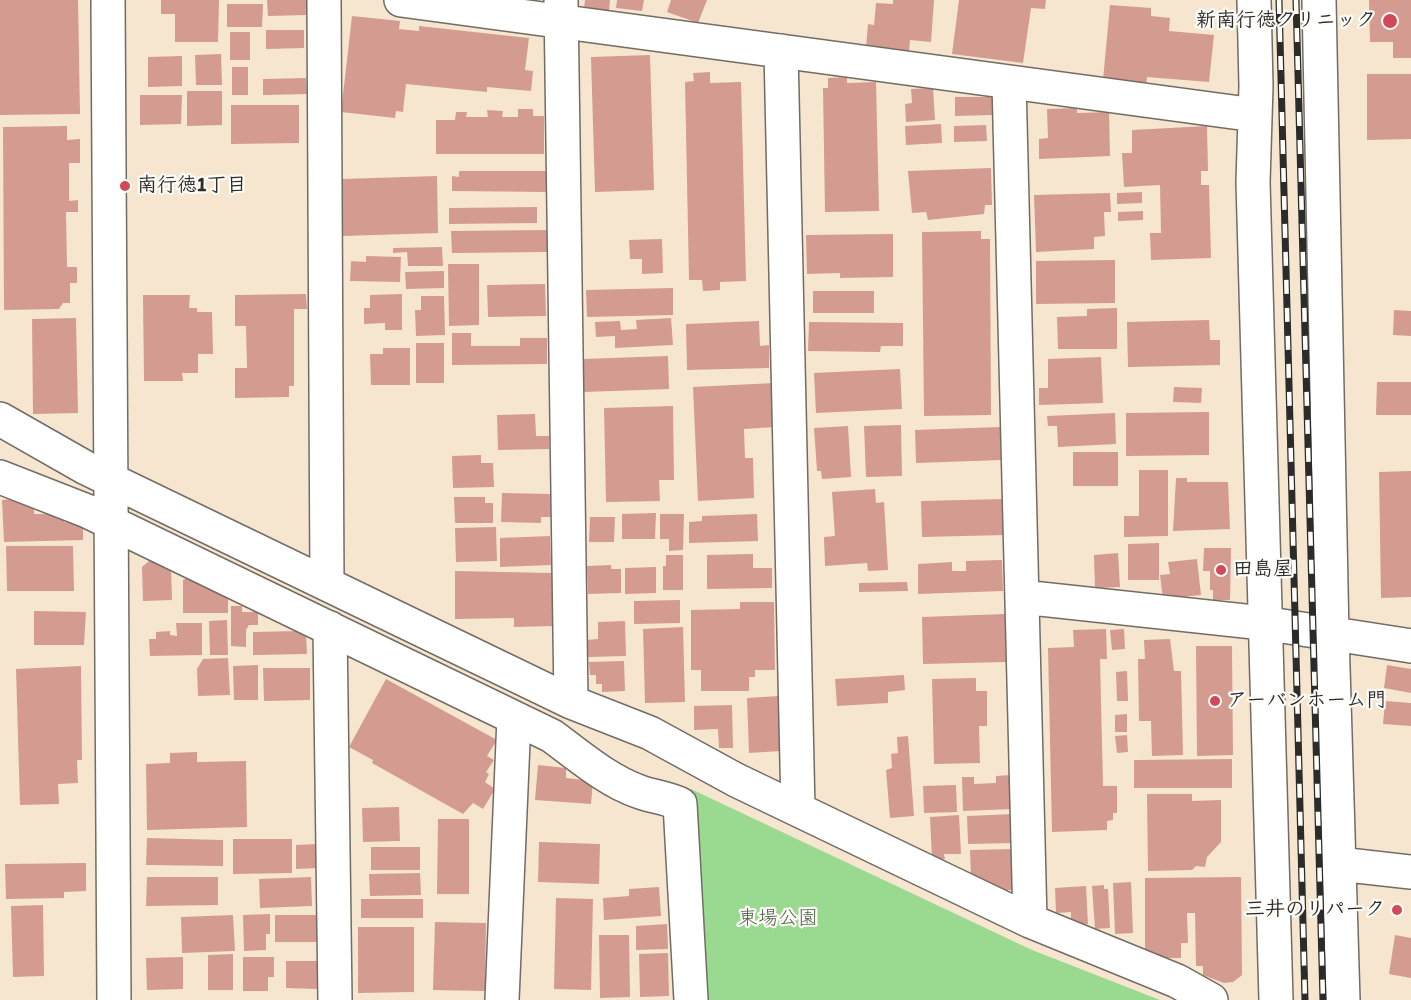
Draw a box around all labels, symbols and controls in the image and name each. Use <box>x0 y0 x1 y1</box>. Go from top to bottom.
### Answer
place label: 新南行徳クリニック <box>1196 9 1376 33</box>
marker: 新南行徳クリニック <box>1381 12 1399 30</box>
place label: 南行徳1丁目 <box>137 174 246 198</box>
marker: 南行徳1丁目 <box>118 179 132 193</box>
place label: 田島屋 <box>1233 558 1293 582</box>
marker: 田島屋 <box>1214 563 1228 577</box>
place label: アーバンホーム門 <box>1227 689 1386 713</box>
marker: アーバンホーム門 <box>1208 694 1222 708</box>
place label: 三井のリパーク <box>1245 898 1385 922</box>
marker: 三井のリパーク <box>1390 903 1404 917</box>
park label: 東場公園 <box>738 907 818 931</box>

